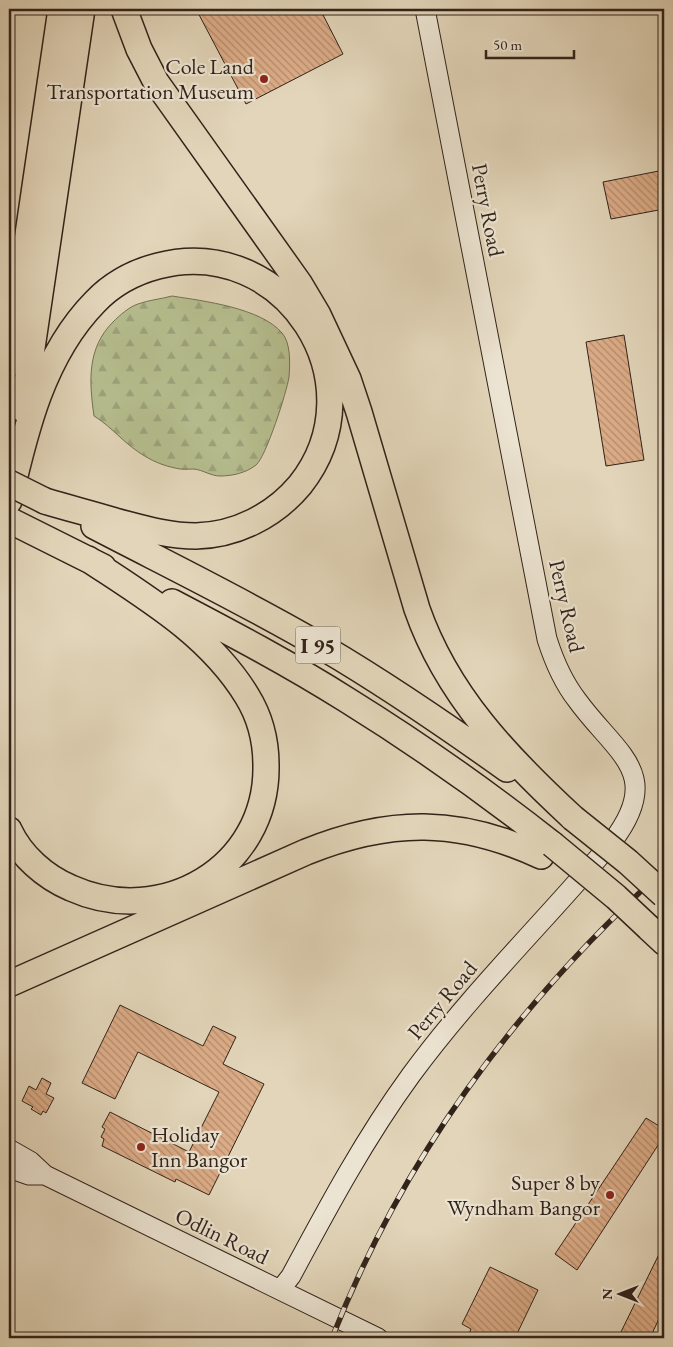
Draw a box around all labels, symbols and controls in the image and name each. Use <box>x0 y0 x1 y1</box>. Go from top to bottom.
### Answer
scale bar <box>486 28 573 60</box>
text: 50 m <box>493 35 522 54</box>
place label: Cole Land Transportation Museum <box>46 52 255 106</box>
marker: Cole Land Transportation Museum <box>258 73 270 85</box>
street label: Perry Road <box>465 161 511 260</box>
street label: Perry Road <box>542 557 592 656</box>
road number: I 95 <box>296 626 340 664</box>
street label: Perry Road <box>401 954 484 1045</box>
place label: Holiday Inn Bangor <box>151 1120 248 1174</box>
marker: Holiday Inn Bangor <box>135 1141 147 1153</box>
place label: Super 8 by Wyndham Bangor <box>447 1168 601 1222</box>
marker: Super 8 by Wyndham Bangor <box>604 1189 616 1201</box>
street label: Odlin Road <box>170 1201 274 1271</box>
north arrow <box>596 1270 646 1320</box>
text: N <box>598 1288 616 1300</box>

